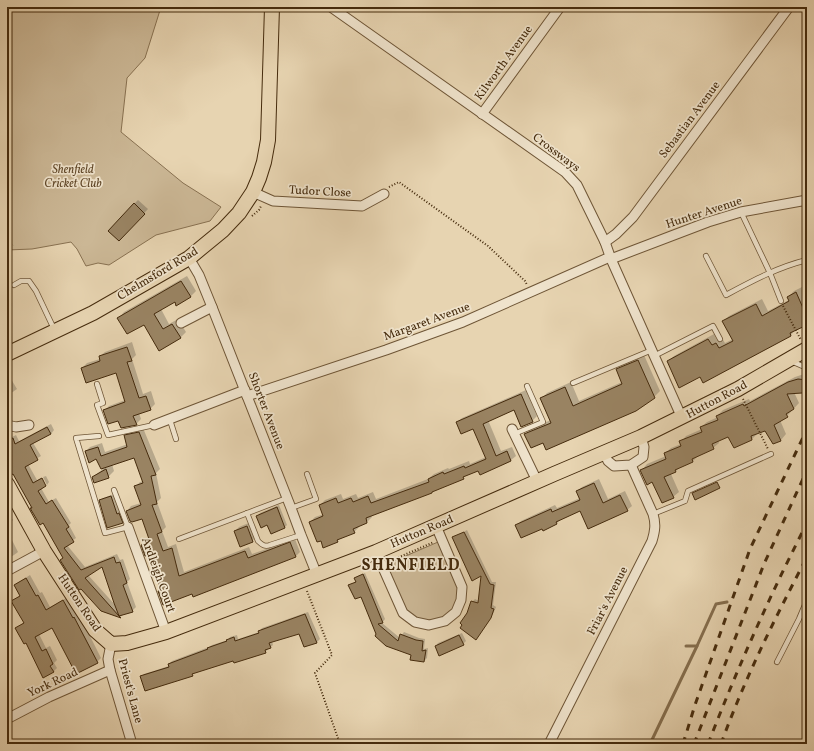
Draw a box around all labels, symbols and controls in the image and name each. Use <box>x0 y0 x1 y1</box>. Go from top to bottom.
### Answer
street label: Kilworth Avenue <box>471 22 537 104</box>
street label: Sebastian Avenue <box>656 78 724 162</box>
street label: Crossways <box>529 130 583 176</box>
park label: Shenfield Cricket Club <box>44 162 102 192</box>
street label: Tudor Close <box>288 182 352 202</box>
street label: Hunter Avenue <box>664 193 745 233</box>
street label: Chelmsford Road <box>115 243 202 305</box>
street label: Margaret Avenue <box>382 299 473 345</box>
street label: Shorter Avenue <box>244 370 288 452</box>
street label: Hutton Road <box>684 377 751 423</box>
street label: Hutton Road <box>388 511 456 552</box>
street label: Ardleigh Court <box>137 535 179 615</box>
district label: SHENFIELD <box>362 555 460 577</box>
street label: Friar's Avenue <box>584 564 632 638</box>
street label: Hutton Road <box>54 571 105 635</box>
street label: Priest's Lane <box>114 657 146 725</box>
street label: York Road <box>25 664 81 702</box>

